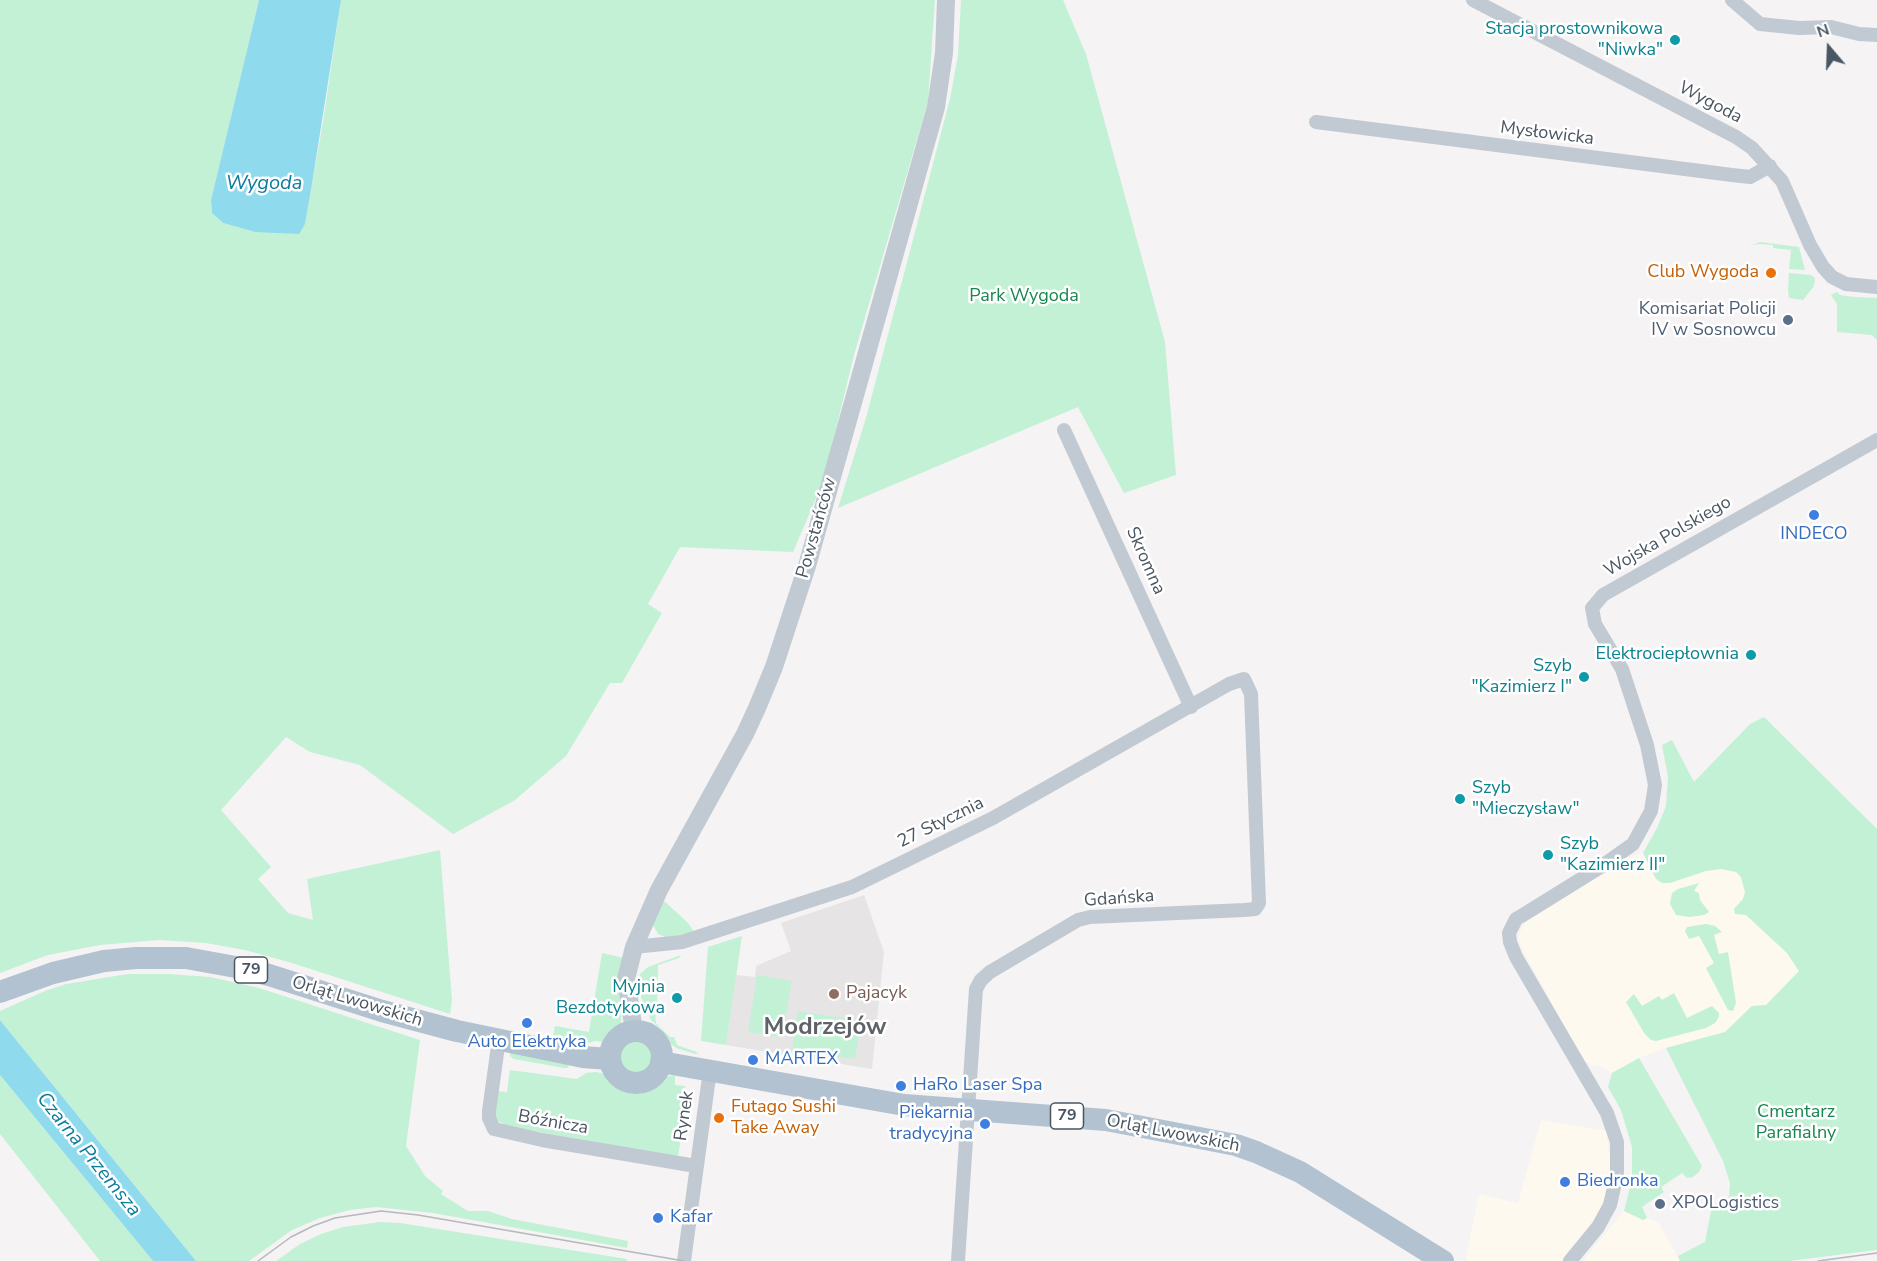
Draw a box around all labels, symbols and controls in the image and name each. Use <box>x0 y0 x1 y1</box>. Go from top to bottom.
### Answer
north arrow <box>1799 18 1859 78</box>
place label: Stacja prostownikowa "Niwka" <box>1485 19 1663 62</box>
text: N <box>1814 19 1832 43</box>
marker: Stacja prostownikowa "Niwka" <box>1668 33 1682 47</box>
street label: Wygoda <box>1674 77 1746 129</box>
street label: Mysłowicka <box>1499 118 1595 150</box>
water label: Wygoda <box>226 172 302 196</box>
place label: Club Wygoda <box>1647 262 1759 284</box>
marker: Club Wygoda <box>1764 266 1778 280</box>
park label: Park Wygoda <box>969 286 1079 308</box>
place label: Komisariat Policji IV w Sosnowcu <box>1639 299 1776 342</box>
marker: Komisariat Policji IV w Sosnowcu <box>1781 313 1795 327</box>
street label: Powstańców <box>792 475 842 581</box>
street label: Wojska Polskiego <box>1601 492 1735 582</box>
marker: INDECO <box>1807 508 1821 522</box>
street label: Skromna <box>1121 524 1169 598</box>
place label: INDECO <box>1780 524 1848 546</box>
place label: Elektrociepłownia <box>1596 644 1739 666</box>
marker: Elektrociepłownia <box>1744 648 1758 662</box>
place label: Szyb "Kazimierz I" <box>1471 656 1572 698</box>
marker: Szyb "Kazimierz I" <box>1577 670 1591 684</box>
place label: Szyb "Mieczysław" <box>1472 778 1579 820</box>
marker: Szyb "Mieczysław" <box>1453 792 1467 806</box>
street label: 27 Stycznia <box>894 793 988 853</box>
place label: Szyb "Kazimierz II" <box>1560 834 1665 876</box>
marker: Szyb "Kazimierz II" <box>1541 848 1555 862</box>
street label: Gdańska <box>1083 886 1155 912</box>
road number: 79 <box>234 957 268 983</box>
street label: Orląt Lwowskich <box>289 972 425 1032</box>
place label: Myjnia Bezdotykowa <box>556 977 665 1020</box>
place label: Pajacyk <box>846 983 907 1005</box>
marker: Pajacyk <box>827 987 841 1001</box>
marker: Myjnia Bezdotykowa <box>670 991 684 1005</box>
district label: Modrzejów <box>764 1014 886 1042</box>
marker: Auto Elektryka <box>520 1016 534 1030</box>
place label: Auto Elektryka <box>467 1032 587 1054</box>
place label: MARTEX <box>765 1049 838 1071</box>
marker: MARTEX <box>746 1053 760 1067</box>
place label: HaRo Laser Spa <box>913 1075 1042 1097</box>
marker: HaRo Laser Spa <box>894 1079 908 1093</box>
water label: Czarna Przemsza <box>31 1088 145 1222</box>
street label: Rynek <box>671 1090 699 1142</box>
place label: Futago Sushi Take Away <box>731 1097 836 1140</box>
park label: Cmentarz Parafialny <box>1756 1102 1836 1144</box>
place label: Piekarnia tradycyjna <box>890 1103 973 1146</box>
road number: 79 <box>1050 1103 1084 1129</box>
street label: Bóźnicza <box>516 1106 590 1140</box>
street label: Orląt Lwowskich <box>1105 1110 1241 1158</box>
marker: Futago Sushi Take Away <box>712 1111 726 1125</box>
marker: Piekarnia tradycyjna <box>978 1117 992 1131</box>
place label: Biedronka <box>1577 1171 1658 1193</box>
marker: Biedronka <box>1558 1175 1572 1189</box>
place label: XPOLogistics <box>1672 1193 1779 1215</box>
marker: XPOLogistics <box>1653 1197 1667 1211</box>
place label: Kafar <box>670 1207 713 1229</box>
marker: Kafar <box>651 1211 665 1225</box>

